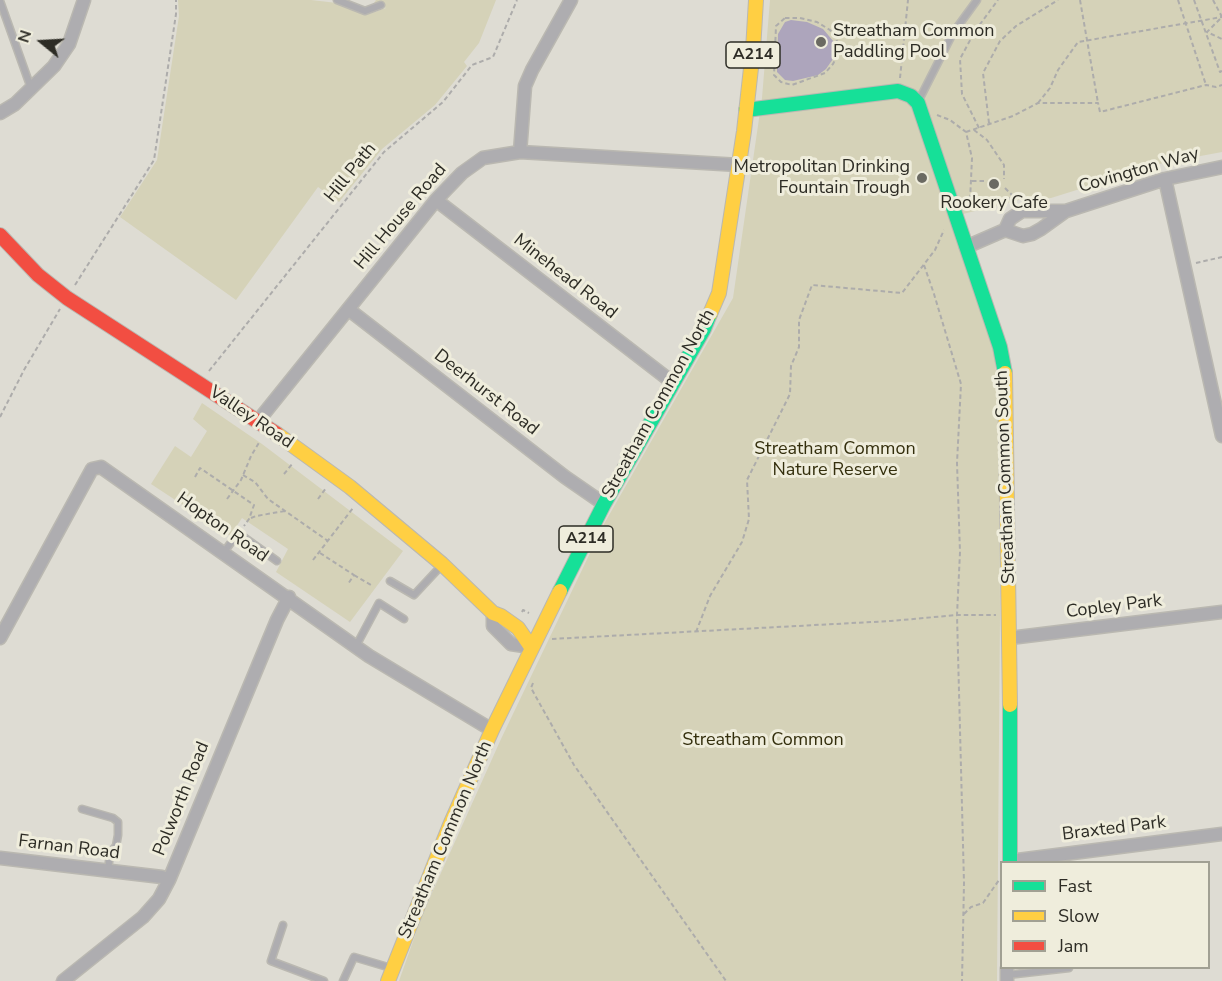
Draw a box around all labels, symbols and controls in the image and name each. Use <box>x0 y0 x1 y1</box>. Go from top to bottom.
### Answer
north arrow <box>12 12 72 72</box>
place label: Streatham Common Paddling Pool <box>833 21 994 63</box>
text: N <box>13 27 37 46</box>
marker: Streatham Common Paddling Pool <box>814 35 828 49</box>
road number: A214 <box>726 42 780 68</box>
street label: Hill Path <box>321 139 381 207</box>
street label: Covington Way <box>1076 144 1202 198</box>
place label: Metropolitan Drinking Fountain Trough <box>734 157 910 200</box>
street label: Hill House Road <box>350 160 452 274</box>
marker: Metropolitan Drinking Fountain Trough <box>915 171 929 185</box>
marker: Rookery Cafe <box>987 177 1001 191</box>
place label: Rookery Cafe <box>940 193 1048 215</box>
street label: Minehead Road <box>509 230 621 324</box>
street label: Streatham Common North <box>598 306 720 502</box>
street label: Deerhurst Road <box>429 345 543 441</box>
street label: Streatham Common South <box>991 370 1021 584</box>
street label: Valley Road <box>205 382 297 454</box>
park label: Streatham Common Nature Reserve <box>754 439 916 482</box>
street label: Hopton Road <box>172 488 272 568</box>
road number: A214 <box>559 526 613 552</box>
street label: Copley Park <box>1065 590 1163 624</box>
park label: Streatham Common <box>682 730 844 752</box>
street label: Streatham Common North <box>394 738 498 942</box>
street label: Polworth Road <box>149 739 215 859</box>
street label: Braxted Park <box>1061 812 1167 846</box>
street label: Farnan Road <box>17 831 121 865</box>
legend <box>1000 861 1210 969</box>
text: Fast <box>1058 874 1092 898</box>
text: Slow <box>1058 904 1099 928</box>
text: Jam <box>1058 934 1089 958</box>

